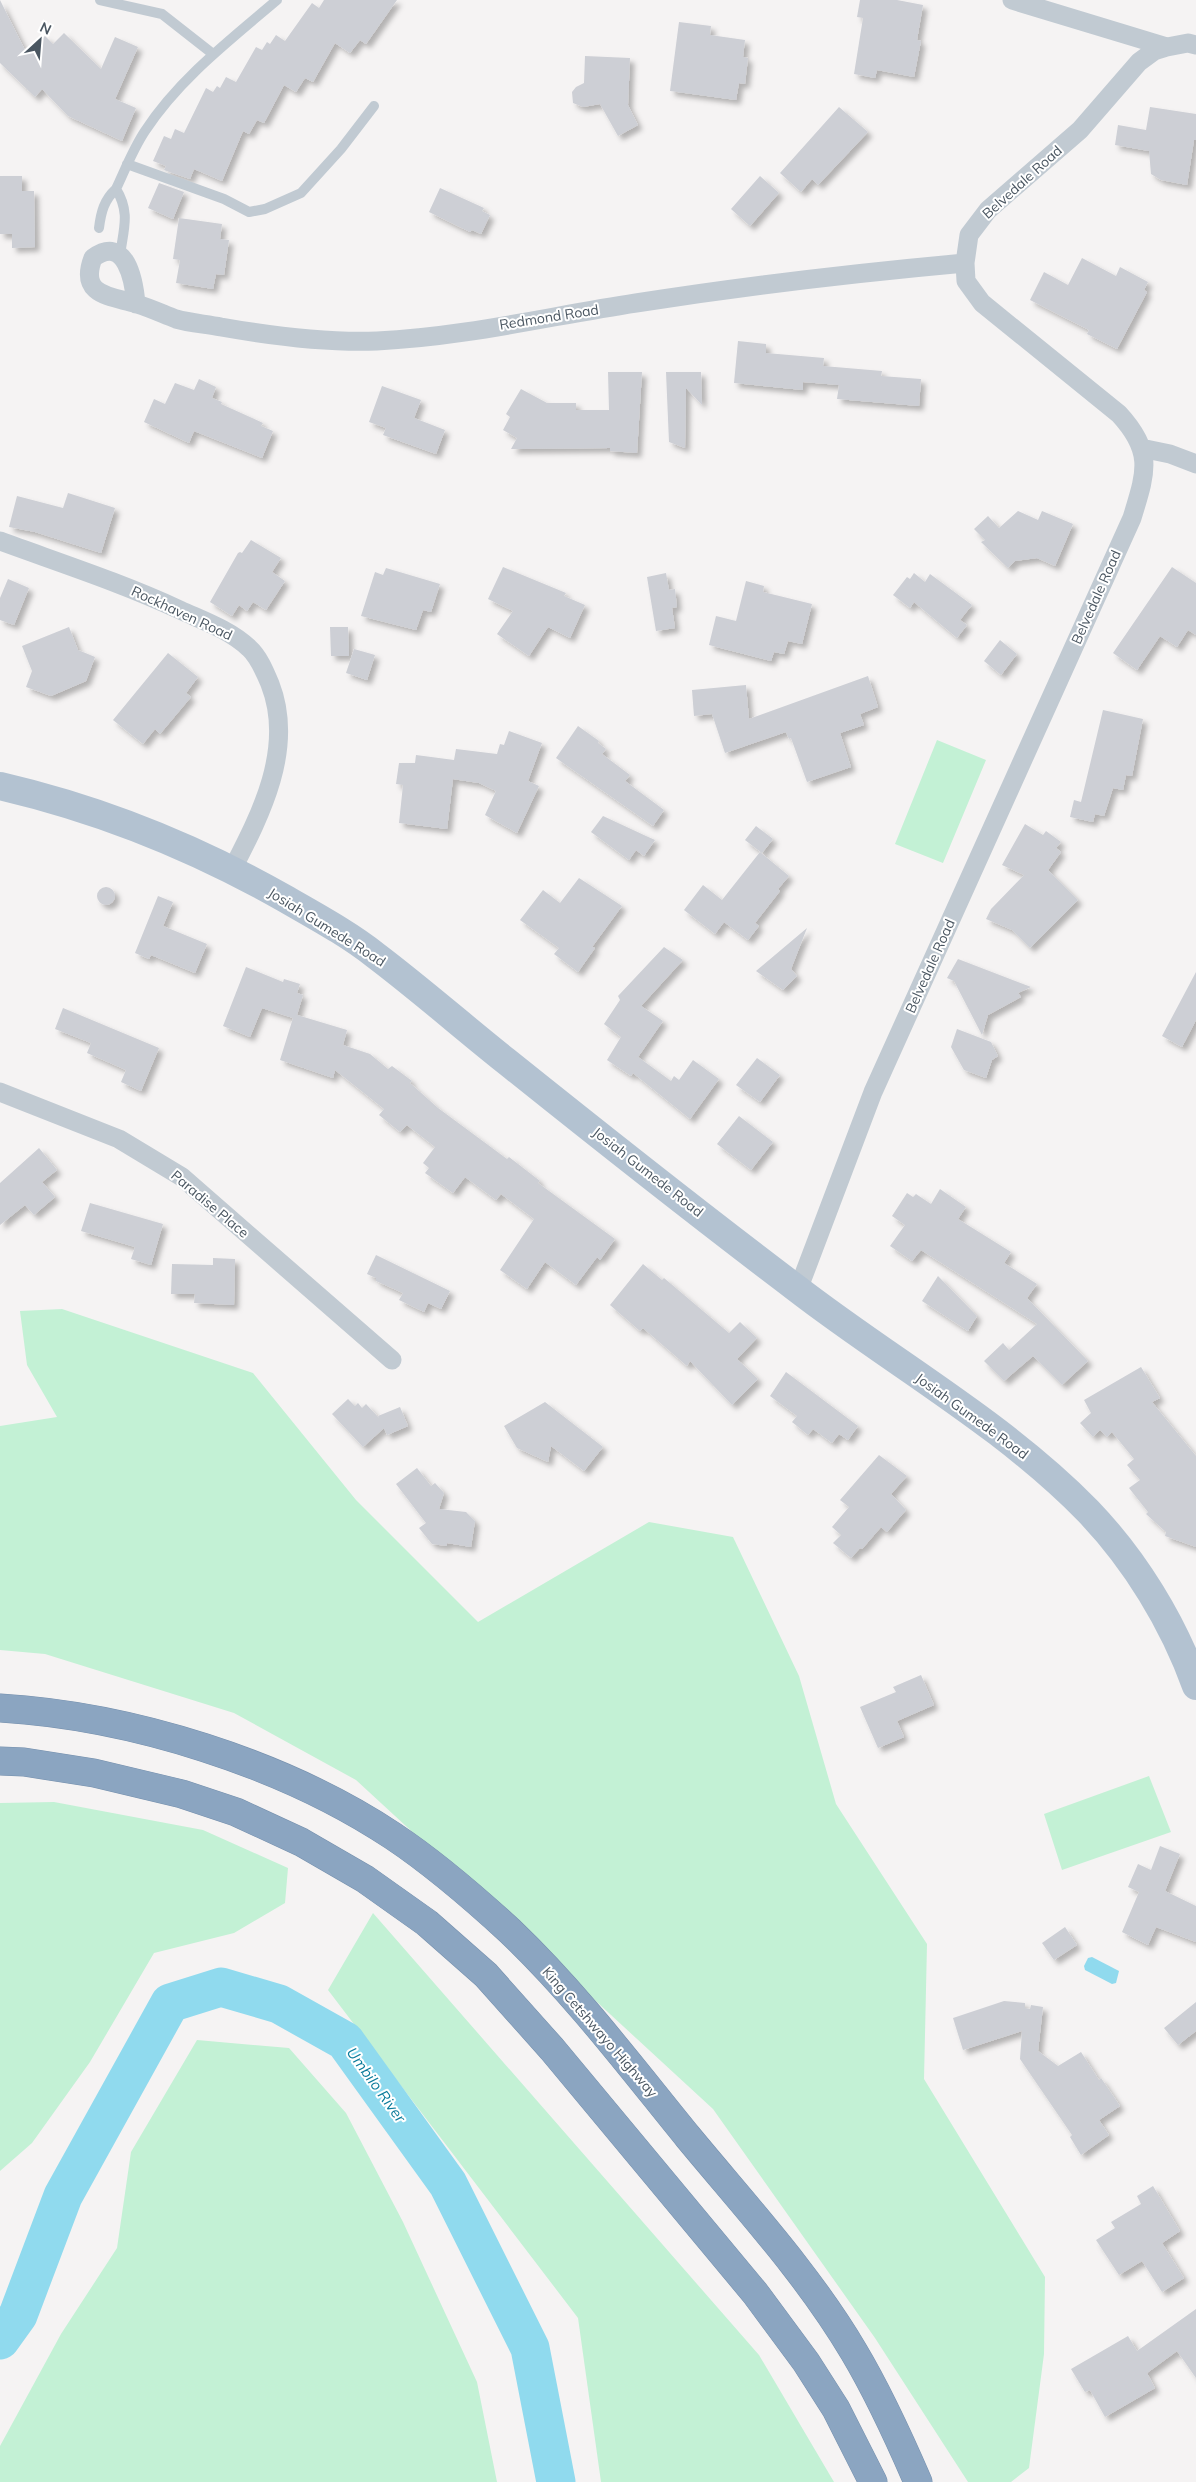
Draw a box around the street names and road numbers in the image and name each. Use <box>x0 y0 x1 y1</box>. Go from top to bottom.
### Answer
street label: Belvedale Road <box>978 141 1066 223</box>
street label: Redmond Road <box>498 300 600 334</box>
street label: Belvedale Road <box>1067 547 1125 647</box>
street label: Rockhaven Road <box>129 582 235 644</box>
street label: Josiah Gumede Road <box>265 884 389 970</box>
street label: Belvedale Road <box>901 916 959 1016</box>
street label: Josiah Gumede Road <box>589 1123 707 1221</box>
street label: Paradise Place <box>168 1166 252 1242</box>
street label: Josiah Gumede Road <box>912 1369 1032 1463</box>
street label: King Cetshwayo Highway <box>538 1963 662 2101</box>

